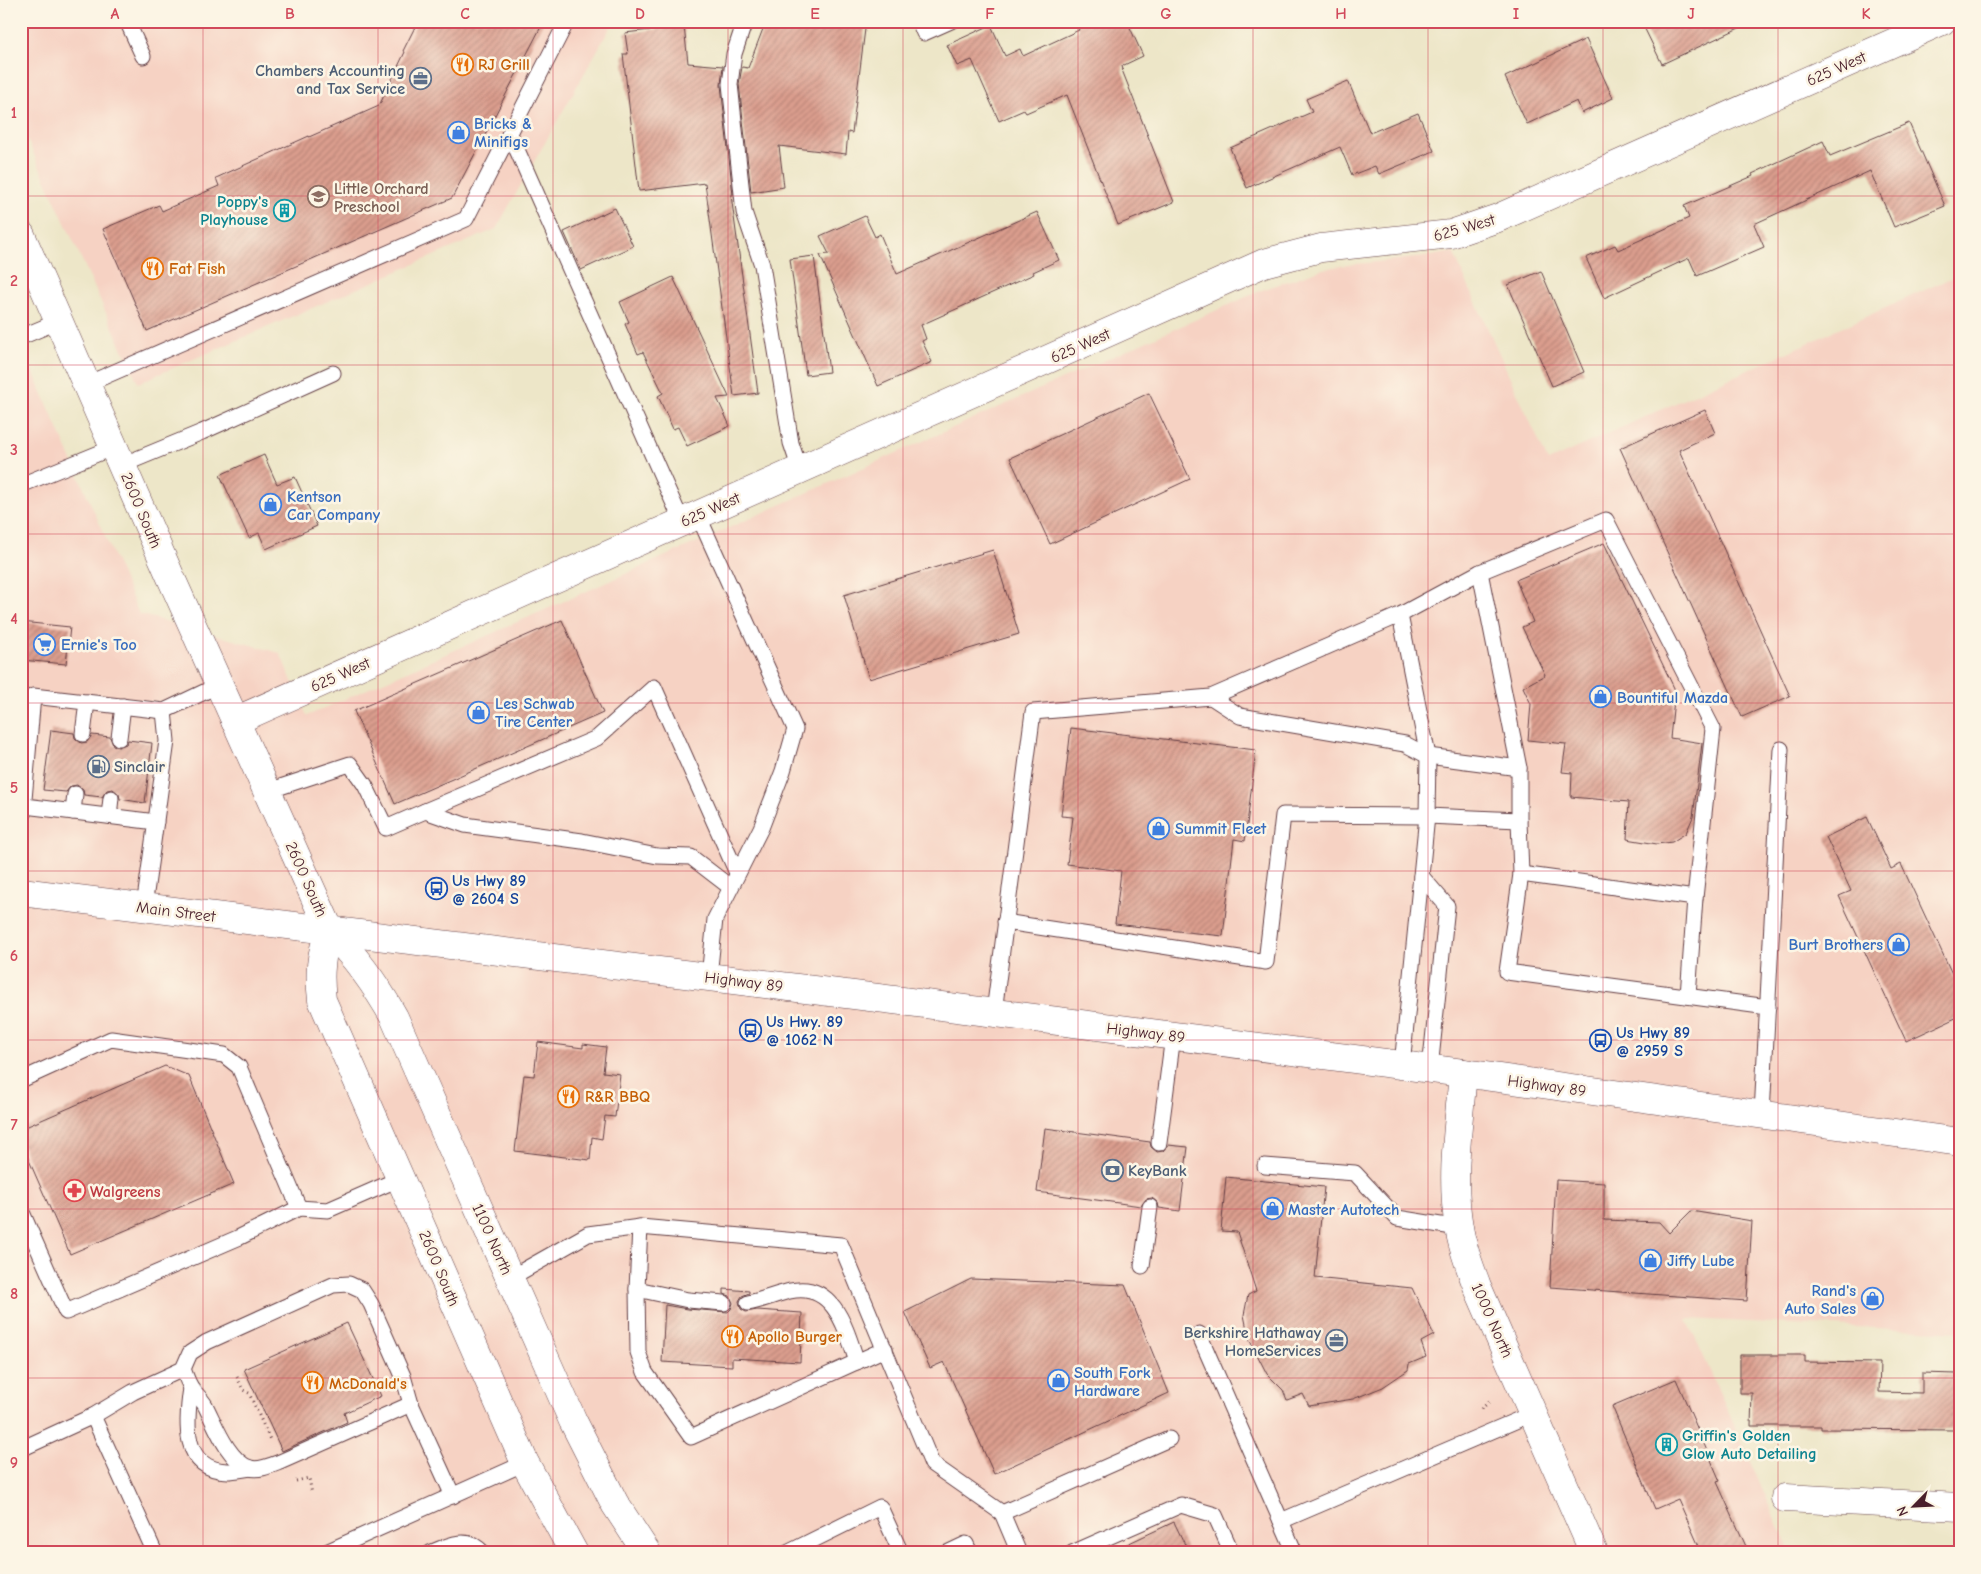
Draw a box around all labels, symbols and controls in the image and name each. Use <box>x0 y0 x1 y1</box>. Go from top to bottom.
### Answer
text: A <box>111 5 120 23</box>
text: B <box>285 5 295 23</box>
text: C <box>460 5 470 23</box>
text: D <box>635 5 645 23</box>
text: E <box>810 5 820 23</box>
text: F <box>985 5 995 23</box>
text: G <box>1160 5 1172 23</box>
text: H <box>1335 5 1347 23</box>
text: I <box>1513 5 1519 23</box>
text: J <box>1687 5 1695 23</box>
text: K <box>1861 5 1871 23</box>
street label: 625 West <box>1804 48 1869 90</box>
restaurant icon: RJ Grill <box>450 52 474 76</box>
place label: RJ Grill <box>478 56 530 74</box>
place label: Chambers Accounting and Tax Service <box>255 62 405 98</box>
office icon: Chambers Accounting and Tax Service <box>409 67 433 91</box>
text: 1 <box>11 104 17 122</box>
place label: Bricks & Minifigs <box>474 115 532 151</box>
shop icon: Bricks & Minifigs <box>446 120 470 144</box>
place label: Little Orchard Preschool <box>334 180 429 216</box>
school or university icon: Little Orchard Preschool <box>306 185 330 209</box>
place label: Poppy's Playhouse <box>200 193 268 229</box>
building icon: Poppy's Playhouse <box>272 198 296 222</box>
street label: 625 West <box>1431 210 1497 245</box>
restaurant icon: Fat Fish <box>141 256 165 280</box>
place label: Fat Fish <box>169 260 226 278</box>
text: 2 <box>10 272 18 290</box>
street label: 625 West <box>1048 325 1113 367</box>
text: 3 <box>10 441 18 459</box>
street label: 2600 South <box>117 470 165 551</box>
place label: Kentson Car Company <box>287 488 381 524</box>
street label: 625 West <box>678 489 743 531</box>
shop icon: Kentson Car Company <box>259 493 283 517</box>
text: 4 <box>10 610 18 628</box>
supermarket icon: Ernie's Too <box>33 632 57 656</box>
place label: Ernie's Too <box>61 636 137 654</box>
street label: 625 West <box>308 654 373 696</box>
shop icon: Bountiful Mazda <box>1589 685 1613 709</box>
place label: Bountiful Mazda <box>1617 689 1728 707</box>
place label: Les Schwab Tire Center <box>495 695 575 731</box>
shop icon: Les Schwab Tire Center <box>467 700 491 724</box>
fuel station icon: Sinclair <box>86 754 110 778</box>
place label: Sinclair <box>114 758 166 776</box>
text: 5 <box>10 779 18 797</box>
shop icon: Summit Fleet <box>1147 816 1171 840</box>
place label: Summit Fleet <box>1175 820 1267 838</box>
street label: 2600 South <box>281 839 331 920</box>
place label: Us Hwy 89 @ 2604 S <box>452 872 526 908</box>
bus stop icon: Us Hwy 89 @ 2604 S <box>424 877 448 901</box>
street label: Main Street <box>135 898 217 926</box>
shop icon: Burt Brothers <box>1887 932 1911 956</box>
place label: Burt Brothers <box>1789 936 1883 954</box>
text: 6 <box>10 947 18 965</box>
street label: Highway 89 <box>704 968 784 996</box>
place label: Us Hwy. 89 @ 1062 N <box>766 1013 843 1049</box>
bus stop icon: Us Hwy. 89 @ 1062 N <box>738 1018 762 1042</box>
street label: Highway 89 <box>1106 1019 1186 1047</box>
place label: Us Hwy 89 @ 2959 S <box>1616 1024 1690 1060</box>
bus stop icon: Us Hwy 89 @ 2959 S <box>1588 1029 1612 1053</box>
street label: Highway 89 <box>1506 1072 1587 1100</box>
restaurant icon: R&R BBQ <box>557 1084 581 1108</box>
place label: R&R BBQ <box>585 1088 650 1106</box>
text: 7 <box>10 1116 18 1134</box>
bank icon: KeyBank <box>1100 1158 1124 1182</box>
place label: KeyBank <box>1128 1162 1187 1180</box>
pharmacy icon: Walgreens <box>62 1179 86 1203</box>
place label: Walgreens <box>90 1183 161 1201</box>
shop icon: Master Autotech <box>1260 1197 1284 1221</box>
street label: 1100 North <box>468 1201 516 1278</box>
place label: Master Autotech <box>1288 1201 1400 1219</box>
street label: 2600 South <box>415 1228 463 1309</box>
shop icon: Jiffy Lube <box>1639 1248 1663 1272</box>
place label: Jiffy Lube <box>1667 1252 1735 1270</box>
street label: 1000 North <box>1468 1280 1516 1360</box>
place label: Rand's Auto Sales <box>1785 1282 1856 1318</box>
text: 8 <box>10 1285 18 1303</box>
shop icon: Rand's Auto Sales <box>1860 1287 1884 1311</box>
restaurant icon: Apollo Burger <box>720 1324 744 1348</box>
place label: Berkshire Hathaway HomeServices <box>1184 1324 1322 1360</box>
place label: Apollo Burger <box>748 1328 843 1346</box>
office icon: Berkshire Hathaway HomeServices <box>1325 1329 1349 1353</box>
place label: South Fork Hardware <box>1074 1364 1151 1400</box>
shop icon: South Fork Hardware <box>1046 1369 1070 1393</box>
restaurant icon: McDonald's <box>301 1371 325 1395</box>
place label: McDonald's <box>329 1375 407 1393</box>
place label: Griffin's Golden Glow Auto Detailing <box>1682 1427 1817 1463</box>
building icon: Griffin's Golden Glow Auto Detailing <box>1654 1432 1678 1456</box>
text: 9 <box>10 1454 18 1472</box>
north arrow <box>1888 1482 1938 1532</box>
text: N <box>1893 1503 1912 1519</box>

